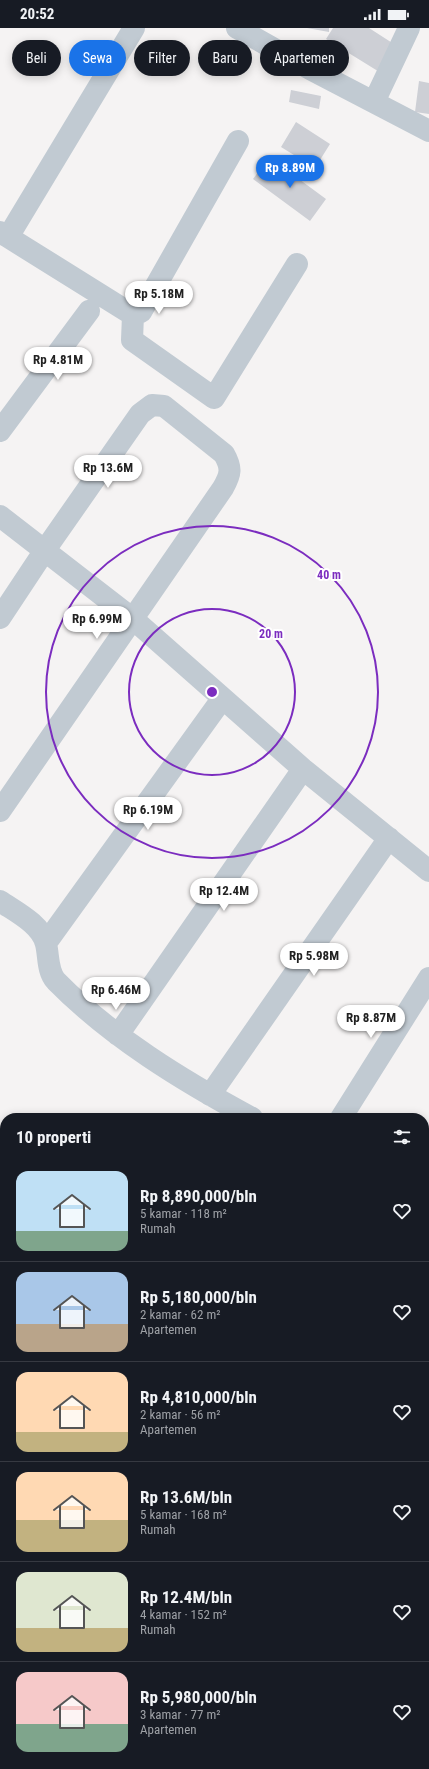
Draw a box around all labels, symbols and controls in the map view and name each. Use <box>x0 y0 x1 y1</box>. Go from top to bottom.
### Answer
text: 20:52 <box>20 5 54 23</box>
chip: Beli <box>12 40 61 76</box>
chip: Sewa <box>69 40 126 76</box>
chip: Filter <box>134 40 190 76</box>
chip: Baru <box>198 40 252 76</box>
chip: Apartemen <box>260 40 349 76</box>
pin: Rp 8.89M <box>249 155 331 189</box>
text: Rp 8.89M <box>265 160 315 175</box>
pin: Rp 5.18M <box>118 281 200 315</box>
text: Rp 5.18M <box>134 286 184 301</box>
pin: Rp 4.81M <box>17 347 99 381</box>
text: Rp 4.81M <box>33 352 83 367</box>
pin: Rp 13.6M <box>67 455 149 489</box>
text: Rp 13.6M <box>83 460 133 475</box>
text: 40 m <box>317 568 341 582</box>
pin: Rp 6.99M <box>56 606 138 640</box>
text: Rp 6.99M <box>72 611 122 626</box>
text: 20 m <box>259 627 283 641</box>
centre of rings <box>205 685 219 699</box>
pin: Rp 6.19M <box>107 797 189 831</box>
text: Rp 6.19M <box>123 802 173 817</box>
pin: Rp 12.4M <box>183 878 265 912</box>
text: Rp 12.4M <box>199 883 249 898</box>
pin: Rp 5.98M <box>273 943 355 977</box>
text: Rp 5.98M <box>289 948 339 963</box>
pin: Rp 6.46M <box>75 977 157 1011</box>
text: Rp 6.46M <box>91 982 141 997</box>
pin: Rp 8.87M <box>330 1005 412 1039</box>
text: Rp 8.87M <box>346 1010 396 1025</box>
icon: filters <box>391 1126 413 1148</box>
text: 10 properti <box>16 1127 91 1147</box>
text: Rp 8,890,000/bln <box>140 1186 257 1206</box>
icon: home <box>48 1187 96 1235</box>
icon: heart <box>391 1200 413 1222</box>
text: 5 kamar · 118 m² <box>140 1206 227 1221</box>
text: Rumah <box>140 1221 175 1236</box>
text: Rp 5,180,000/bln <box>140 1287 257 1307</box>
icon: home <box>48 1288 96 1336</box>
icon: heart <box>391 1301 413 1323</box>
text: 2 kamar · 62 m² <box>140 1307 221 1322</box>
text: Apartemen <box>140 1322 197 1337</box>
text: Rp 4,810,000/bln <box>140 1387 257 1407</box>
icon: home <box>48 1388 96 1436</box>
icon: heart <box>391 1401 413 1423</box>
text: 2 kamar · 56 m² <box>140 1407 221 1422</box>
text: Apartemen <box>140 1422 197 1437</box>
text: Rp 13.6M/bln <box>140 1487 232 1507</box>
icon: home <box>48 1488 96 1536</box>
icon: heart <box>391 1501 413 1523</box>
text: 5 kamar · 168 m² <box>140 1507 227 1522</box>
text: Rumah <box>140 1522 175 1537</box>
text: Rp 12.4M/bln <box>140 1587 232 1607</box>
icon: home <box>48 1588 96 1636</box>
icon: heart <box>391 1601 413 1623</box>
text: 4 kamar · 152 m² <box>140 1607 227 1622</box>
text: Rumah <box>140 1622 175 1637</box>
text: Rp 5,980,000/bln <box>140 1687 257 1707</box>
icon: home <box>48 1688 96 1736</box>
icon: heart <box>391 1701 413 1723</box>
text: 3 kamar · 77 m² <box>140 1707 221 1722</box>
text: Apartemen <box>140 1722 197 1737</box>

